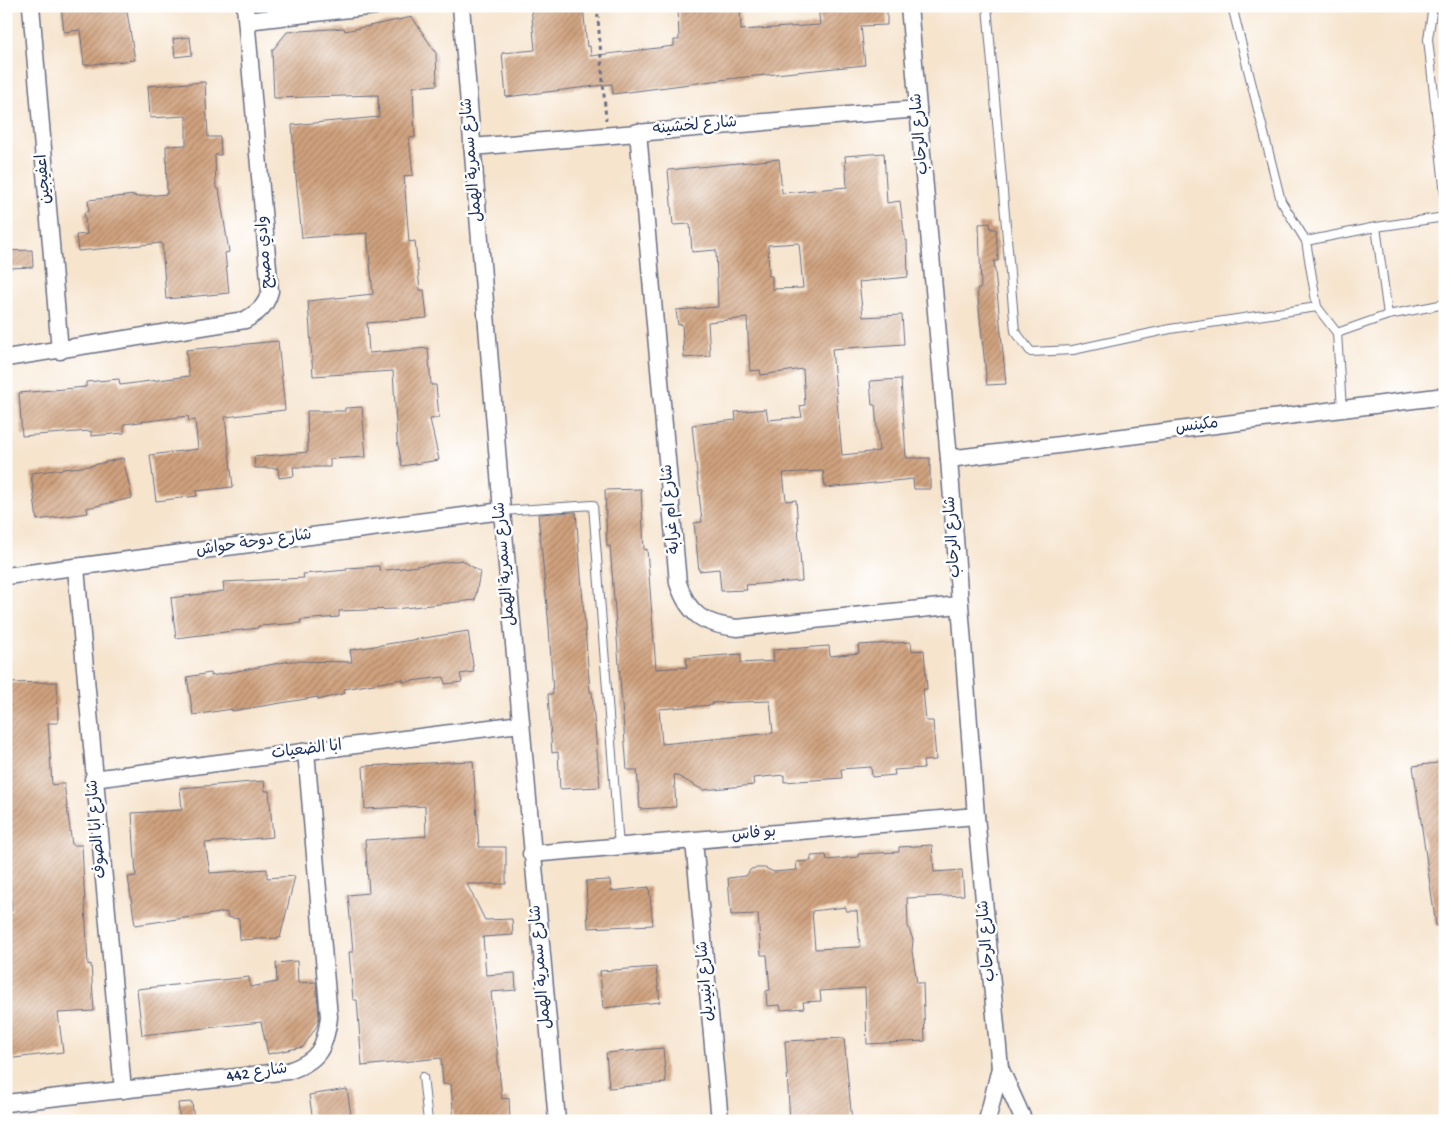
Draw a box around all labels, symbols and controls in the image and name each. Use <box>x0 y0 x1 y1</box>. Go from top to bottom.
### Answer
street label: شارع الرحاب <box>908 92 934 176</box>
street label: شارع سمرية الهمل <box>457 97 488 223</box>
street label: شارع لخشينه <box>652 114 738 140</box>
street label: اعفيجين <box>33 153 57 205</box>
street label: وادي مصبح <box>254 215 278 289</box>
street label: مكينس <box>1174 414 1220 439</box>
street label: شارع ام غرابة <box>658 463 685 555</box>
street label: شارع الرحاب <box>942 496 966 578</box>
street label: شارع سمرية الهمل <box>490 501 521 627</box>
street label: شارع دوحة حواش <box>195 526 313 562</box>
street label: ابا الضعيات <box>271 737 343 765</box>
street label: شارع ابا الصوف <box>84 779 112 879</box>
street label: بو فاس <box>731 824 777 846</box>
street label: شارع الرحاب <box>975 899 1001 983</box>
street label: شارع سمرية الهمل <box>526 904 557 1030</box>
street label: شارع ابنيديل <box>693 940 720 1022</box>
street label: شارع 442 <box>225 1060 289 1088</box>

